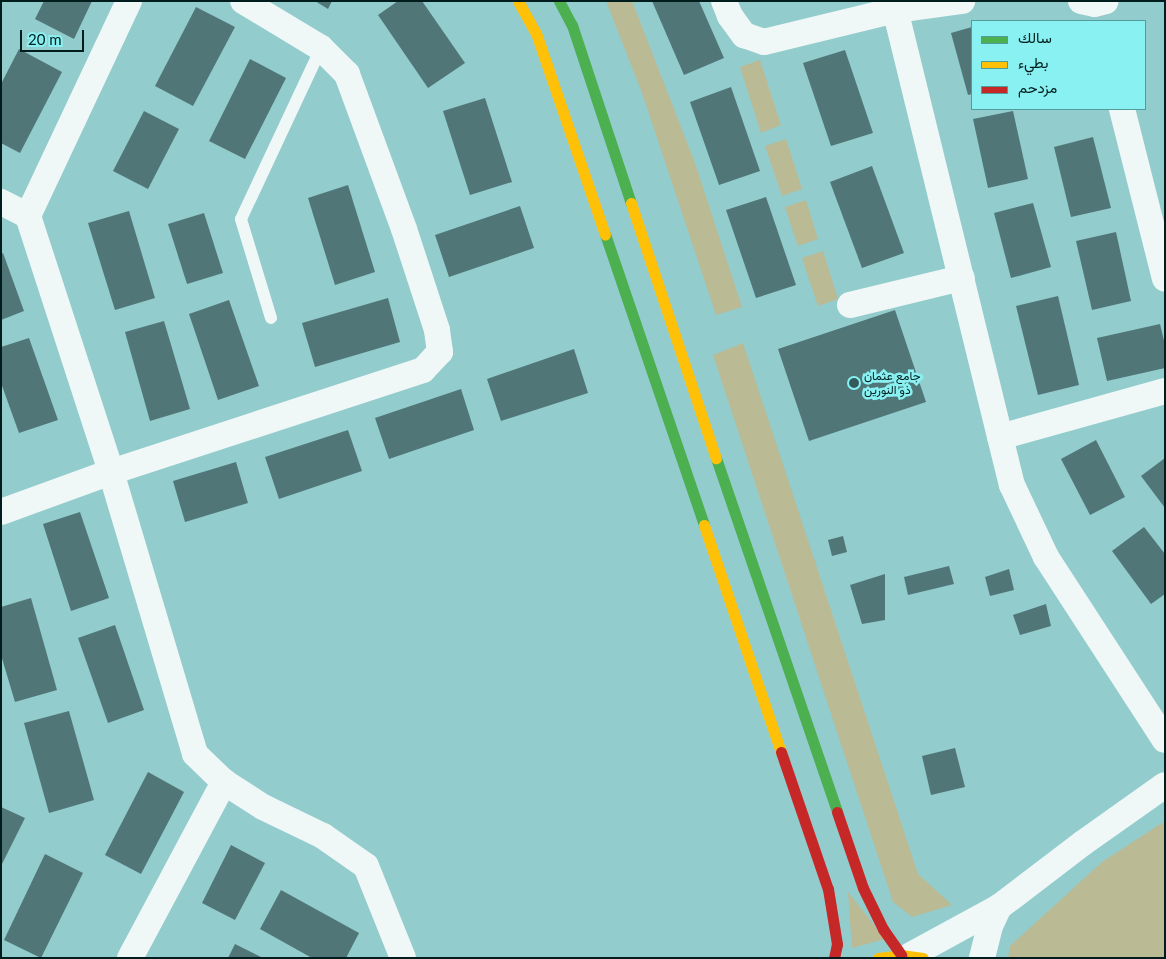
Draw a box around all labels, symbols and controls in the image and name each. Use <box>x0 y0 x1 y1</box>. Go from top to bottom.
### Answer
scale bar <box>22 20 86 52</box>
legend <box>971 20 1146 110</box>
text: سالك <box>1018 28 1052 46</box>
text: 20 m <box>28 30 62 48</box>
text: بطيء <box>1018 53 1048 71</box>
text: مزدحم <box>1018 78 1057 96</box>
place label: جامع عثمان ذو النورين <box>864 369 921 397</box>
marker: جامع عثمان ذو النورين <box>848 377 860 389</box>

